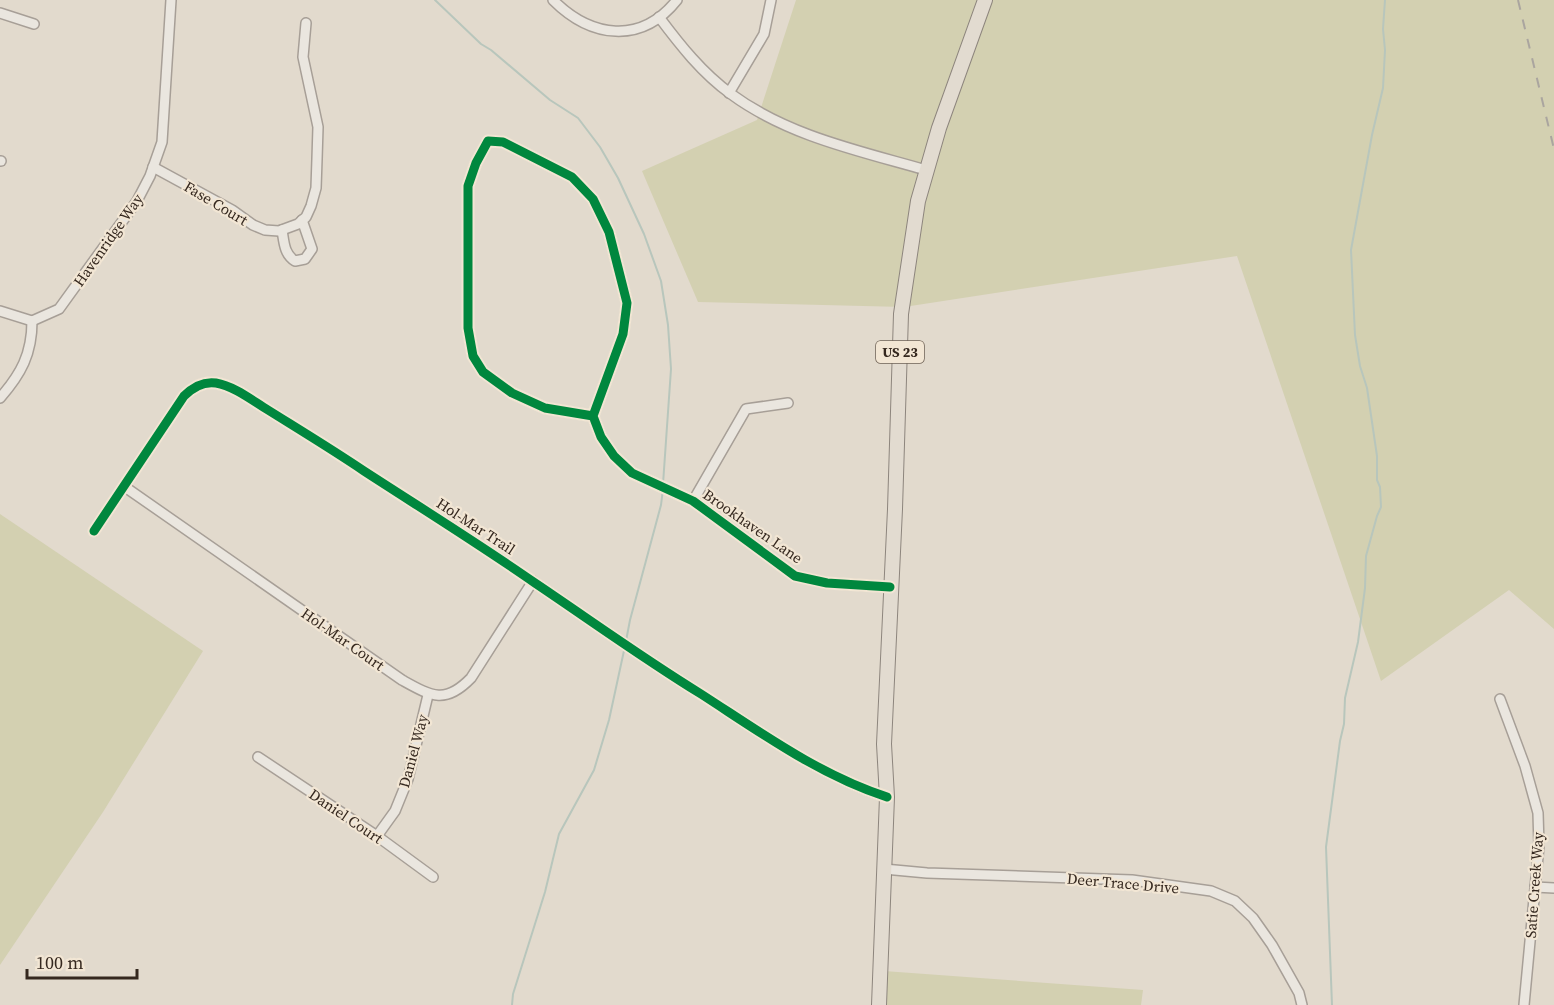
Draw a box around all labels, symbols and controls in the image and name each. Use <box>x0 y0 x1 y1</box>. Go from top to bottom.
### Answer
street label: Fase Court <box>180 176 252 230</box>
street label: Havenridge Way <box>68 189 148 291</box>
road number: US 23 <box>876 341 924 363</box>
street label: Brookhaven Lane <box>699 484 807 568</box>
street label: Hol-Mar Trail <box>432 493 520 560</box>
street label: Hol-Mar Court <box>297 603 389 675</box>
street label: Daniel Way <box>393 712 433 790</box>
street label: Daniel Court <box>305 784 387 849</box>
street label: Satie Creek Way <box>1520 831 1548 939</box>
street label: Deer Trace Drive <box>1066 868 1180 898</box>
scale bar <box>27 942 136 980</box>
text: 100 m <box>36 950 83 975</box>

